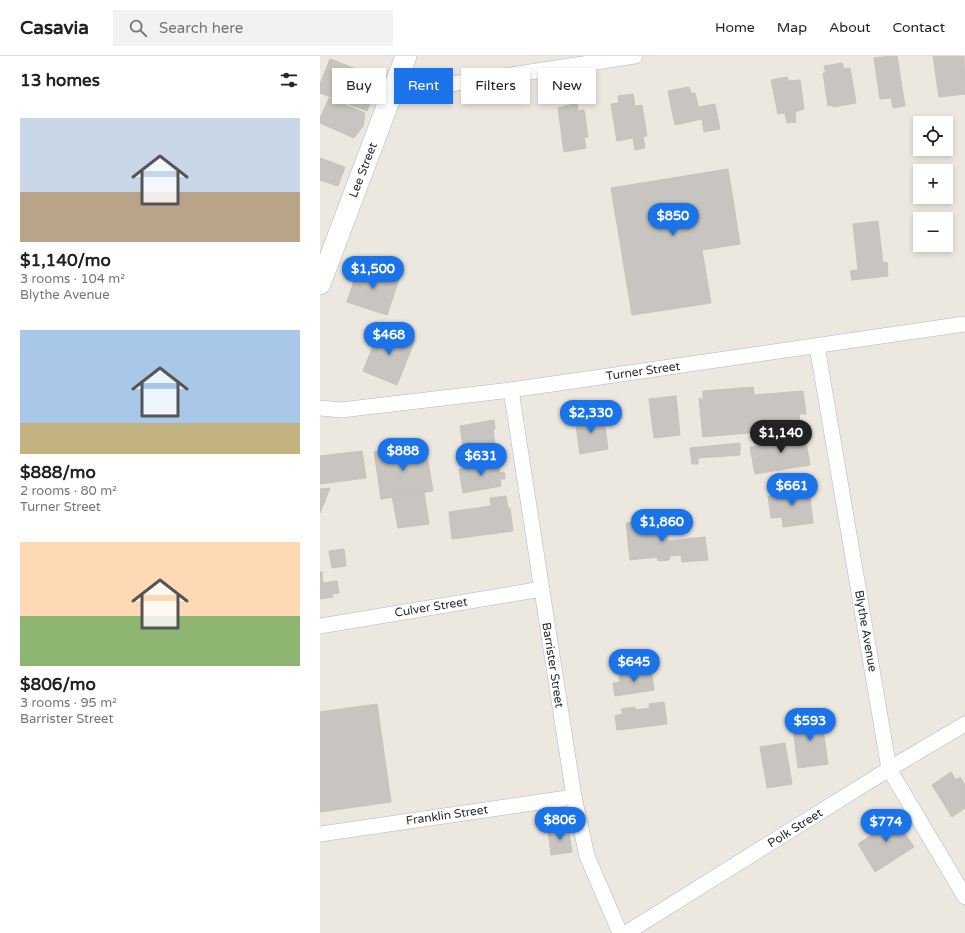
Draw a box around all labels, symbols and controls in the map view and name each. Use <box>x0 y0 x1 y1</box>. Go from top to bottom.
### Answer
search box <box>113 10 393 46</box>
text: Casavia <box>20 17 89 39</box>
icon: search <box>127 17 149 39</box>
text: Search here <box>159 19 243 37</box>
text: Home <box>715 19 755 36</box>
text: Map <box>777 19 807 36</box>
text: About <box>829 19 871 36</box>
text: Contact <box>893 19 945 36</box>
chip: Buy <box>332 68 386 104</box>
chip: Rent <box>394 68 453 104</box>
chip: Filters <box>461 68 530 104</box>
chip: New <box>538 68 596 104</box>
icon: filters <box>278 69 300 91</box>
text: 13 homes <box>20 70 100 91</box>
map controls <box>913 116 953 252</box>
button: locate <box>913 116 953 156</box>
street label: Lee Street <box>346 140 380 200</box>
icon: home <box>124 144 196 216</box>
button: + <box>913 164 953 204</box>
pin: $850 <box>649 203 697 237</box>
text: $850 <box>657 208 689 224</box>
button: − <box>913 212 953 252</box>
text: $1,140/mo <box>20 250 111 271</box>
pin: $1,500 <box>340 256 406 290</box>
text: $1,500 <box>351 261 395 277</box>
text: 3 rooms · 104 m² <box>20 271 125 287</box>
text: Blythe Avenue <box>20 287 110 303</box>
pin: $468 <box>365 322 413 356</box>
text: $468 <box>373 327 405 343</box>
icon: home <box>124 356 196 428</box>
street label: Turner Street <box>605 359 681 383</box>
pin: $2,330 <box>558 400 624 434</box>
text: $2,330 <box>569 405 613 421</box>
pin: $1,140 <box>748 420 814 454</box>
text: $1,140 <box>759 425 803 441</box>
pin: $888 <box>379 438 427 472</box>
text: $888 <box>387 443 419 459</box>
pin: $631 <box>457 443 505 477</box>
text: $631 <box>465 448 497 464</box>
text: $888/mo <box>20 462 96 483</box>
pin: $661 <box>768 473 816 507</box>
text: $661 <box>776 478 808 494</box>
text: 2 rooms · 80 m² <box>20 483 117 499</box>
text: Turner Street <box>20 499 101 515</box>
pin: $1,860 <box>629 509 695 543</box>
text: $1,860 <box>640 514 684 530</box>
icon: home <box>124 568 196 640</box>
street label: Blythe Avenue <box>852 589 880 673</box>
street label: Culver Street <box>394 594 469 620</box>
street label: Barrister Street <box>539 621 567 709</box>
pin: $645 <box>610 649 658 683</box>
text: $645 <box>618 654 650 670</box>
text: $806/mo <box>20 674 96 695</box>
text: 3 rooms · 95 m² <box>20 695 117 711</box>
pin: $593 <box>786 708 834 742</box>
text: Barrister Street <box>20 711 113 727</box>
text: $593 <box>794 713 826 729</box>
street label: Franklin Street <box>405 802 489 828</box>
street label: Polk Street <box>765 805 825 850</box>
pin: $806 <box>536 807 584 841</box>
pin: $774 <box>862 809 910 843</box>
text: $806 <box>544 812 576 828</box>
text: $774 <box>870 814 902 830</box>

